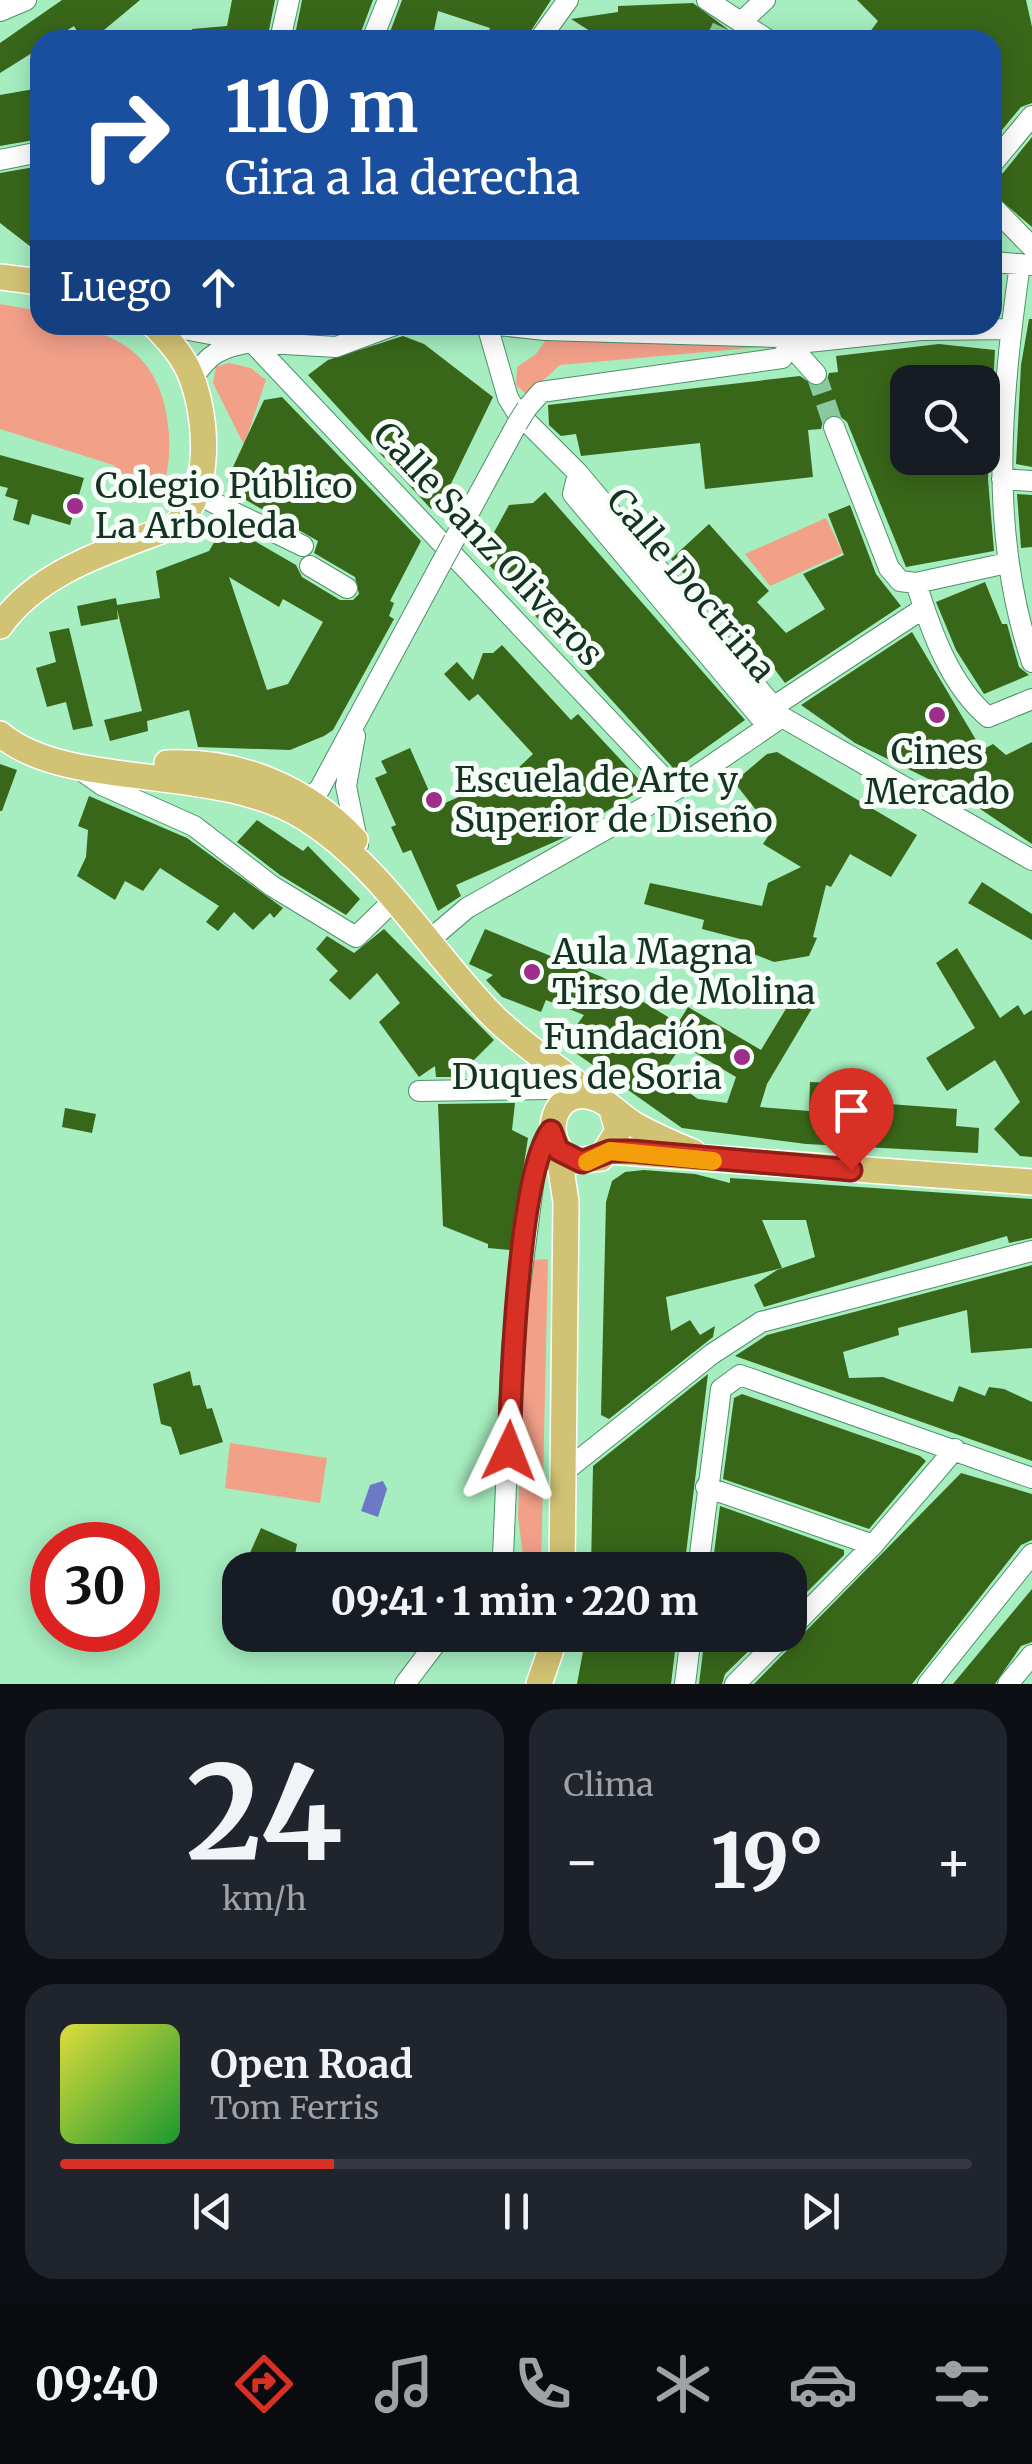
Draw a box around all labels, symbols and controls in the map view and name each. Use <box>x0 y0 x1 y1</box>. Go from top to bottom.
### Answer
text: 110 m <box>225 63 418 151</box>
icon: right <box>60 70 190 200</box>
text: Gira a la derecha <box>225 150 580 206</box>
icon: ahead <box>191 260 246 315</box>
text: Luego <box>60 264 171 311</box>
map controls <box>890 365 1000 475</box>
button: search <box>890 365 1000 475</box>
street label: Calle Sanz Oliveros <box>364 413 612 675</box>
place label: Colegio Público La Arboleda <box>95 464 353 548</box>
street label: Calle Doctrina <box>597 479 785 691</box>
marker: Colegio Público La Arboleda <box>64 495 86 517</box>
marker: Cines Mercado <box>926 704 948 726</box>
place label: Cines Mercado <box>864 730 1010 814</box>
place label: Escuela de Arte y Superior de Diseño <box>454 758 773 842</box>
marker: Escuela de Arte y Superior de Diseño <box>423 789 445 811</box>
place label: Aula Magna Tirso de Molina <box>551 930 816 1014</box>
marker: Aula Magna Tirso de Molina <box>521 961 543 983</box>
place label: Fundación Duques de Soria <box>452 1015 722 1099</box>
marker: Fundación Duques de Soria <box>731 1046 753 1068</box>
pin <box>809 1068 894 1171</box>
icon: arrive <box>824 1083 879 1138</box>
position arrow <box>457 1399 561 1503</box>
speed limit sign: 30 <box>30 1522 160 1652</box>
text: 09:41 · 1 min · 220 m <box>331 1578 698 1625</box>
text: 24 <box>186 1732 343 1895</box>
text: Clima <box>564 1765 654 1805</box>
text: 19° <box>711 1814 825 1908</box>
text: − <box>564 1827 600 1896</box>
text: + <box>935 1827 972 1896</box>
text: km/h <box>222 1879 307 1919</box>
text: Open Road <box>210 2041 413 2088</box>
text: Tom Ferris <box>210 2088 379 2128</box>
icon: previous <box>185 2184 240 2239</box>
icon: pause <box>489 2184 544 2239</box>
icon: next <box>793 2184 848 2239</box>
icon: directions <box>229 2349 299 2419</box>
icon: music <box>369 2349 439 2419</box>
icon: phone <box>508 2349 578 2419</box>
icon: climate <box>648 2349 718 2419</box>
icon: car <box>788 2349 858 2419</box>
icon: filters <box>927 2349 997 2419</box>
text: 09:40 <box>35 2356 159 2412</box>

